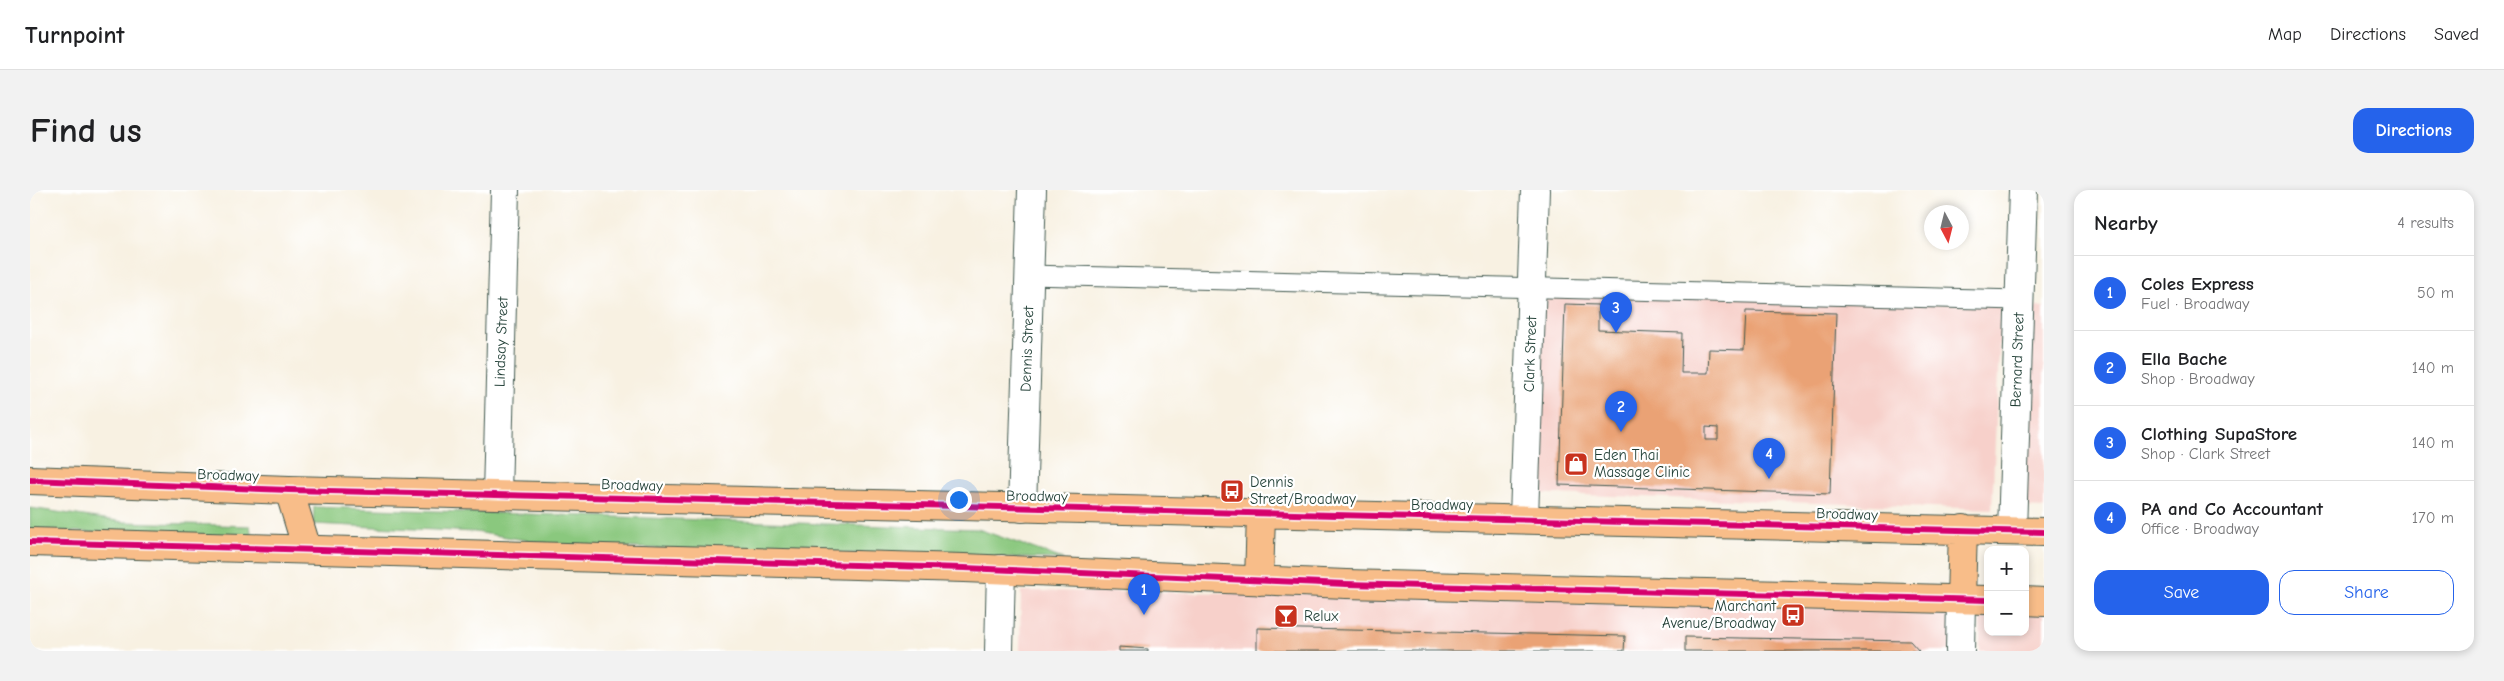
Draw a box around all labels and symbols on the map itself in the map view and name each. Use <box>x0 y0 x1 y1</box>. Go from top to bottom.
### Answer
north arrow <box>1924 205 1969 250</box>
pin: 3 <box>1600 292 1632 333</box>
street label: Lindsay Street <box>490 296 512 387</box>
street label: Dennis Street <box>1017 305 1038 392</box>
street label: Bernard Street <box>2006 312 2028 408</box>
street label: Clark Street <box>1520 315 1540 392</box>
pin: 2 <box>1605 391 1637 432</box>
pin: 4 <box>1753 438 1785 479</box>
place label: Eden Thai Massage Clinic <box>1594 446 1690 481</box>
shop icon: Eden Thai Massage Clinic <box>1563 451 1589 477</box>
street label: Broadway <box>197 465 259 485</box>
place label: Dennis Street/Broadway <box>1250 473 1356 508</box>
street label: Broadway <box>601 475 663 495</box>
bus stop icon: Dennis Street/Broadway <box>1219 478 1245 504</box>
street label: Broadway <box>1006 486 1068 506</box>
your location <box>946 487 972 513</box>
street label: Broadway <box>1411 496 1473 514</box>
street label: Broadway <box>1816 504 1878 524</box>
pin: 1 <box>1128 574 1160 615</box>
place label: Marchant Avenue/Broadway <box>1662 597 1777 632</box>
bus stop icon: Marchant Avenue/Broadway <box>1780 602 1806 628</box>
bar icon: Relux <box>1273 603 1299 629</box>
place label: Relux <box>1304 607 1339 625</box>

